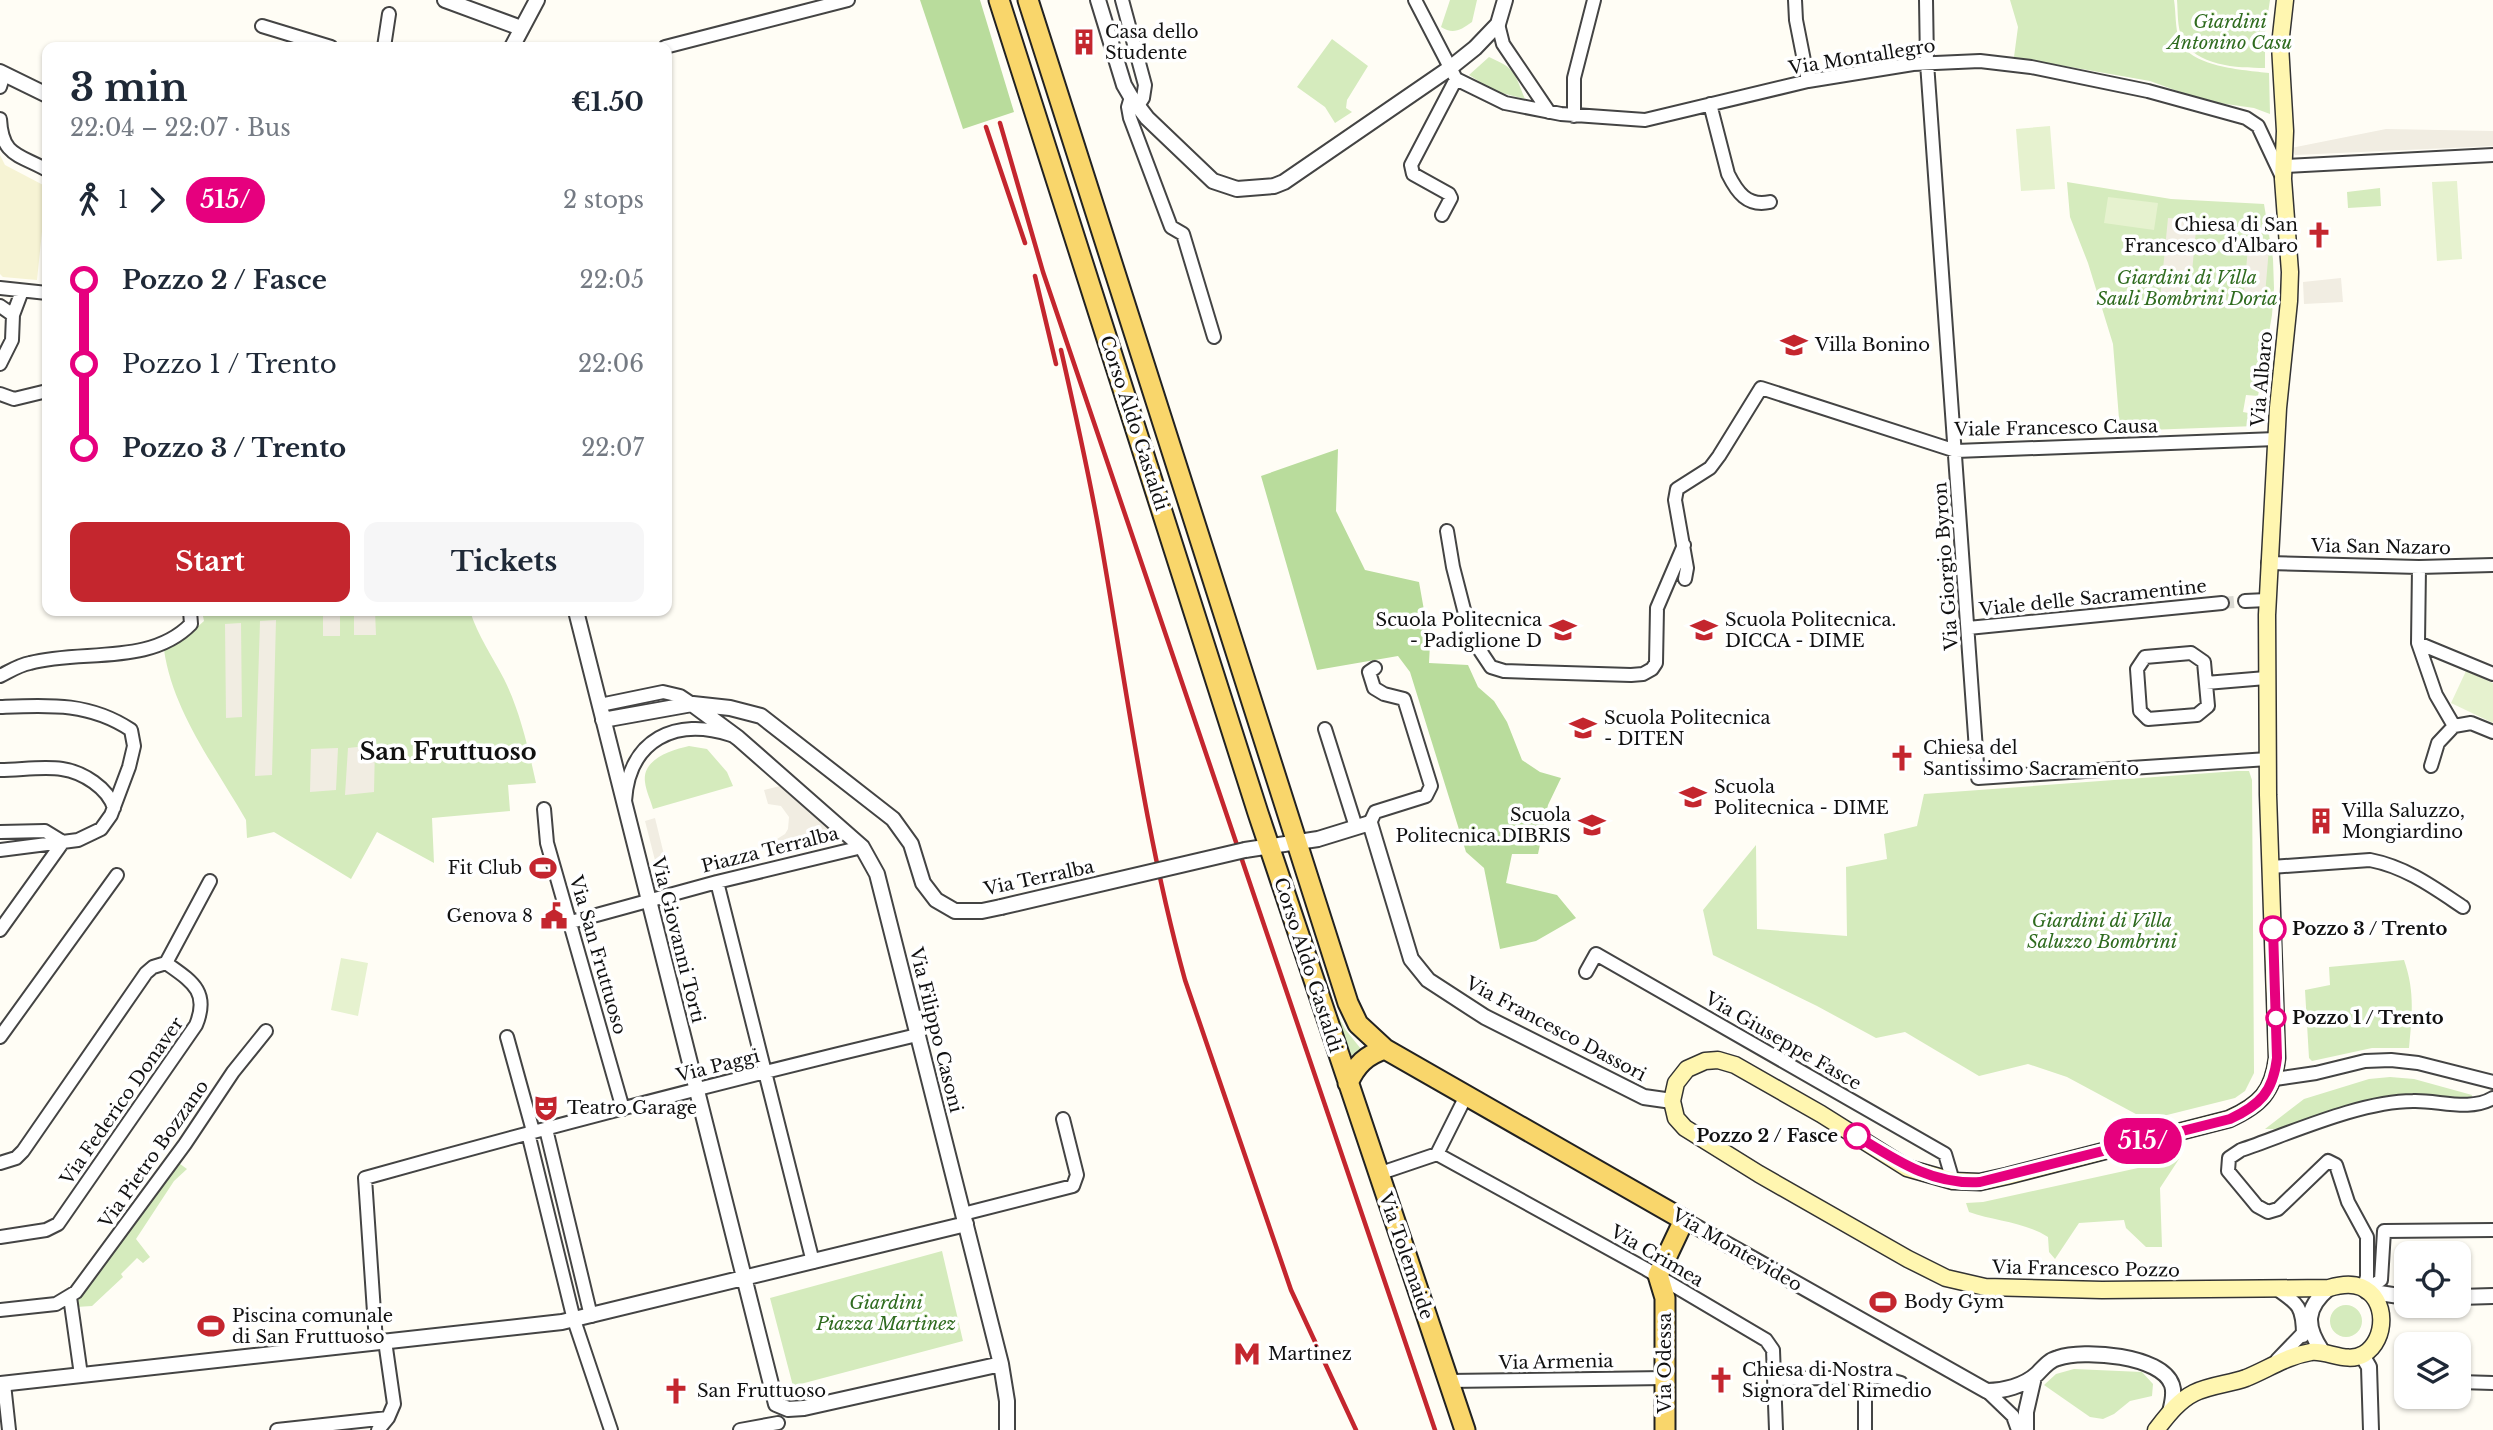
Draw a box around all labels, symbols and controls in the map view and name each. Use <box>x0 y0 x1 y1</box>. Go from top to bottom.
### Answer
park label: Giardini Antonino Casu <box>2166 11 2292 54</box>
place label: Casa dello Studente <box>1105 21 1198 64</box>
building icon: Casa dello Studente <box>1069 27 1099 57</box>
street label: Via Montallegro <box>1786 35 1937 80</box>
text: 3 min <box>70 64 188 111</box>
text: €1.50 <box>571 86 644 118</box>
text: 22:04 – 22:07 · Bus <box>70 114 291 142</box>
icon: walk <box>70 181 108 219</box>
icon: forward <box>138 181 176 219</box>
text: 515/ <box>200 185 251 214</box>
text: 1 <box>118 186 128 214</box>
text: 2 stops <box>563 186 644 214</box>
place label: Chiesa di San Francesco d'Albaro <box>2124 214 2298 257</box>
church icon: Chiesa di San Francesco d'Albaro <box>2304 220 2334 250</box>
text: Pozzo 2 / Fasce <box>122 264 327 296</box>
text: 22:05 <box>580 266 644 294</box>
park label: Giardini di Villa Sauli Bombrini Doria <box>2096 267 2278 310</box>
school or university icon: Villa Bonino <box>1779 330 1809 360</box>
street label: Via Albaro <box>2247 330 2277 429</box>
street label: Corso Aldo Gastaldi <box>1095 333 1173 513</box>
place label: Villa Bonino <box>1814 334 1930 356</box>
text: Pozzo 1 / Trento <box>122 348 337 380</box>
text: 22:06 <box>578 350 644 378</box>
street label: Viale Francesco Causa <box>1953 415 2158 441</box>
text: Pozzo 3 / Trento <box>122 432 346 464</box>
text: 22:07 <box>581 434 644 462</box>
street label: Via Giorgio Byron <box>1929 481 1963 652</box>
button: Start <box>70 522 350 602</box>
button: Tickets <box>364 522 644 602</box>
street label: Via San Nazaro <box>2310 535 2451 559</box>
street label: Viale delle Sacramentine <box>1977 575 2208 621</box>
place label: Scuola Politecnica - Padiglione D <box>1376 609 1542 652</box>
place label: Scuola Politecnica. DICCA - DIME <box>1725 609 1896 652</box>
school or university icon: Scuola Politecnica - Padiglione D <box>1548 615 1578 645</box>
school or university icon: Scuola Politecnica. DICCA - DIME <box>1689 615 1719 645</box>
place label: Scuola Politecnica - DITEN <box>1604 707 1770 750</box>
school or university icon: Scuola Politecnica - DITEN <box>1568 713 1598 743</box>
district label: San Fruttuoso <box>359 737 537 766</box>
place label: Chiesa del Santissimo Sacramento <box>1923 737 2139 780</box>
church icon: Chiesa del Santissimo Sacramento <box>1887 743 1917 773</box>
place label: Scuola Politecnica - DIME <box>1714 776 1889 819</box>
school or university icon: Scuola Politecnica - DIME <box>1678 782 1708 812</box>
place label: Villa Saluzzo, Mongiardino <box>2341 800 2465 843</box>
place label: Scuola Politecnica.DIBRIS <box>1396 804 1571 847</box>
building icon: Villa Saluzzo, Mongiardino <box>2306 806 2336 836</box>
school or university icon: Scuola Politecnica.DIBRIS <box>1577 810 1607 840</box>
street label: Piazza Terralba <box>699 822 841 878</box>
sports icon: Fit Club <box>528 853 558 883</box>
street label: Via Giovanni Torti <box>646 854 709 1025</box>
street label: Via Terralba <box>981 856 1096 901</box>
place label: Fit Club <box>448 857 522 879</box>
street label: Via San Fruttuoso <box>565 872 631 1037</box>
street label: Corso Aldo Gastaldi <box>1269 875 1347 1055</box>
public building icon: Genova 8 <box>539 901 569 931</box>
place label: Genova 8 <box>447 905 533 927</box>
park label: Giardini di Villa Saluzzo Bombrini <box>2027 910 2178 953</box>
marker: Pozzo 3 / Trento <box>2260 916 2286 942</box>
place label: Pozzo 3 / Trento <box>2292 918 2447 940</box>
street label: Via Filippo Casoni <box>905 944 967 1115</box>
street label: Via Francesco Dassori <box>1461 972 1650 1086</box>
street label: Via Giuseppe Fasce <box>1700 987 1865 1095</box>
place label: Pozzo 1 / Trento <box>2292 1007 2444 1029</box>
marker: Pozzo 1 / Trento <box>2266 1008 2286 1028</box>
street label: Via Federico Donaver <box>55 1013 188 1190</box>
street label: Via Paggi <box>673 1045 762 1087</box>
street label: Via Pietro Bozzano <box>94 1076 213 1233</box>
theatre icon: Teatro Garage <box>531 1093 561 1123</box>
place label: Teatro Garage <box>567 1097 697 1119</box>
line badge: 515/ <box>2094 1118 2192 1164</box>
marker: Pozzo 2 / Fasce <box>1844 1123 1870 1149</box>
place label: Pozzo 2 / Fasce <box>1696 1125 1838 1147</box>
text: 515/ <box>2118 1126 2168 1155</box>
street label: Via Tolemaide <box>1374 1189 1438 1322</box>
street label: Via Montevideo <box>1667 1203 1806 1296</box>
street label: Via Crimea <box>1606 1220 1707 1291</box>
map controls <box>2394 1241 2471 1409</box>
button: locate <box>2394 1241 2471 1318</box>
street label: Via Francesco Pozzo <box>1991 1256 2180 1282</box>
sports icon: Body Gym <box>1868 1287 1898 1317</box>
place label: Body Gym <box>1904 1291 2004 1313</box>
park label: Giardini Piazza Martinez <box>815 1292 956 1335</box>
place label: Piscina comunale di San Fruttuoso <box>232 1305 393 1348</box>
sports icon: Piscina comunale di San Fruttuoso <box>196 1311 226 1341</box>
street label: Via Odessa <box>1654 1313 1676 1414</box>
button: layers <box>2394 1332 2471 1409</box>
metro station icon: Martinez <box>1232 1339 1262 1369</box>
place label: Martinez <box>1268 1343 1352 1365</box>
street label: Via Armenia <box>1497 1350 1614 1374</box>
place label: Chiesa di Nostra Signora del Rimedio <box>1742 1359 1932 1402</box>
church icon: Chiesa di Nostra Signora del Rimedio <box>1706 1365 1736 1395</box>
church icon: San Fruttuoso <box>661 1376 691 1406</box>
place label: San Fruttuoso <box>697 1380 826 1402</box>

